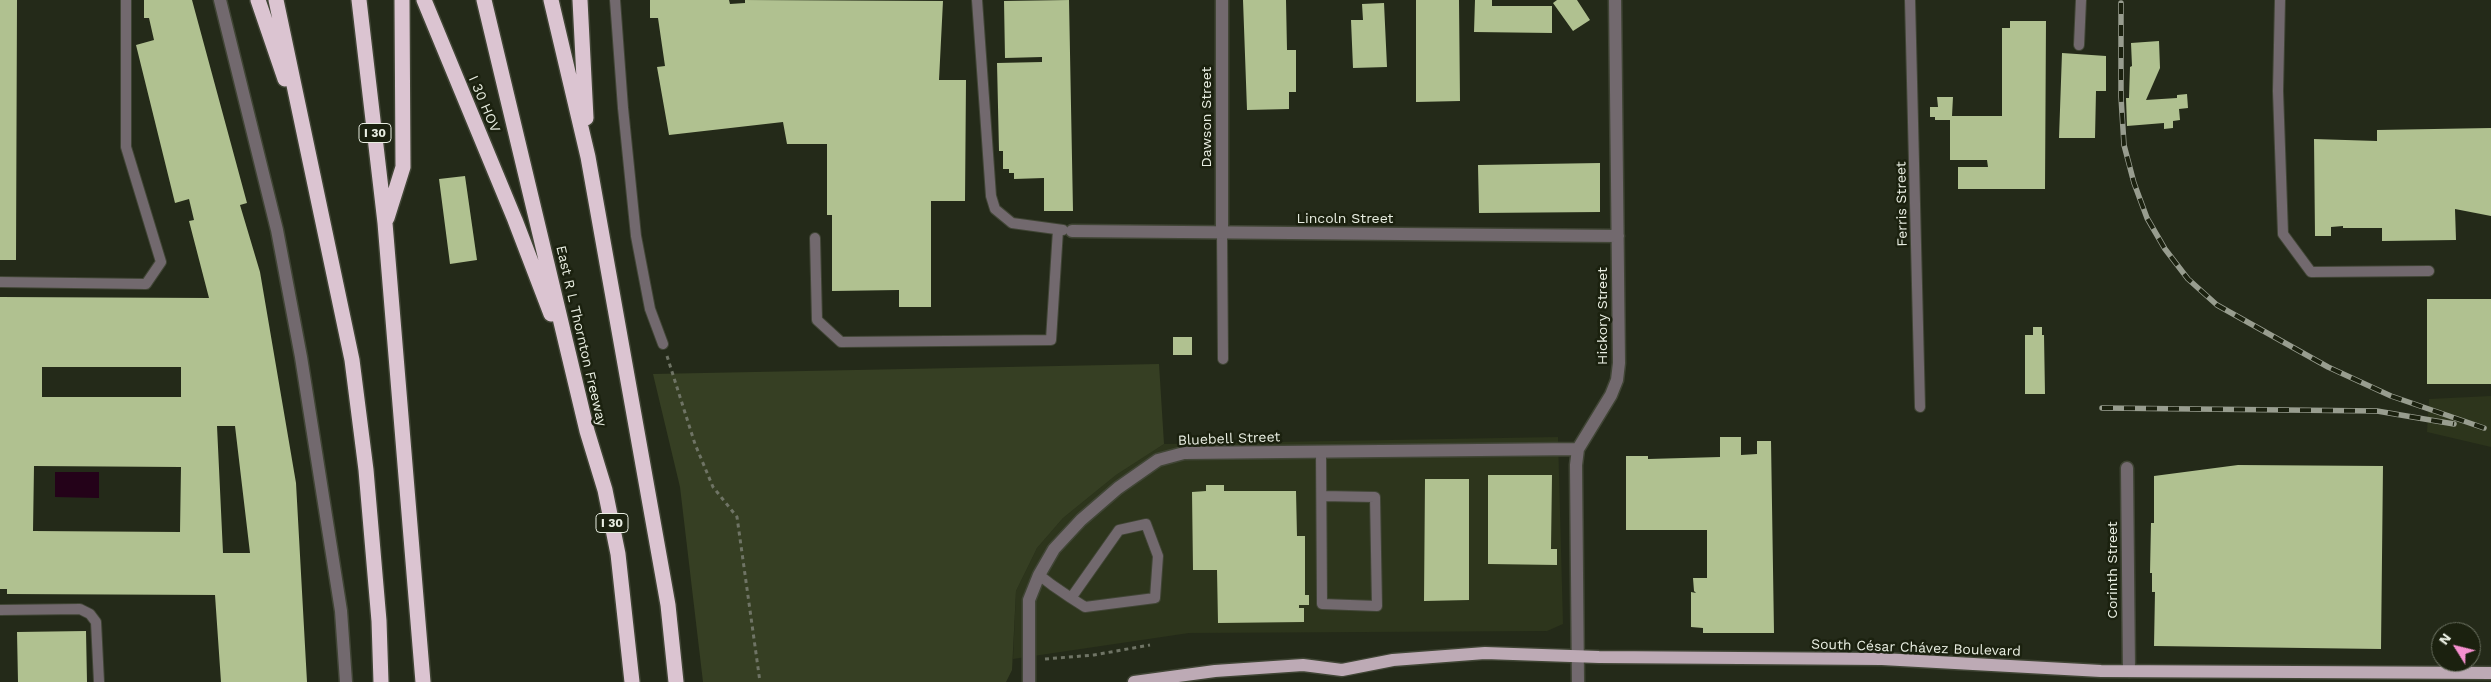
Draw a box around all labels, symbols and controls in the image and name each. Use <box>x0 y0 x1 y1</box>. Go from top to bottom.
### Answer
street label: Dawson Street <box>1199 67 1215 167</box>
street label: I 30 HOV <box>465 73 503 135</box>
road number: I 30 <box>359 124 391 142</box>
street label: Ferris Street <box>1893 161 1911 247</box>
street label: Lincoln Street <box>1297 211 1393 227</box>
street label: East R L Thornton Freeway <box>552 244 610 428</box>
street label: Hickory Street <box>1595 267 1611 365</box>
street label: Bluebell Street <box>1177 429 1281 449</box>
road number: I 30 <box>596 514 628 532</box>
street label: Corinth Street <box>2105 521 2121 619</box>
north arrow <box>2431 622 2481 672</box>
text: N <box>2435 630 2454 648</box>
street label: South César Chávez Boulevard <box>1811 636 2021 660</box>

